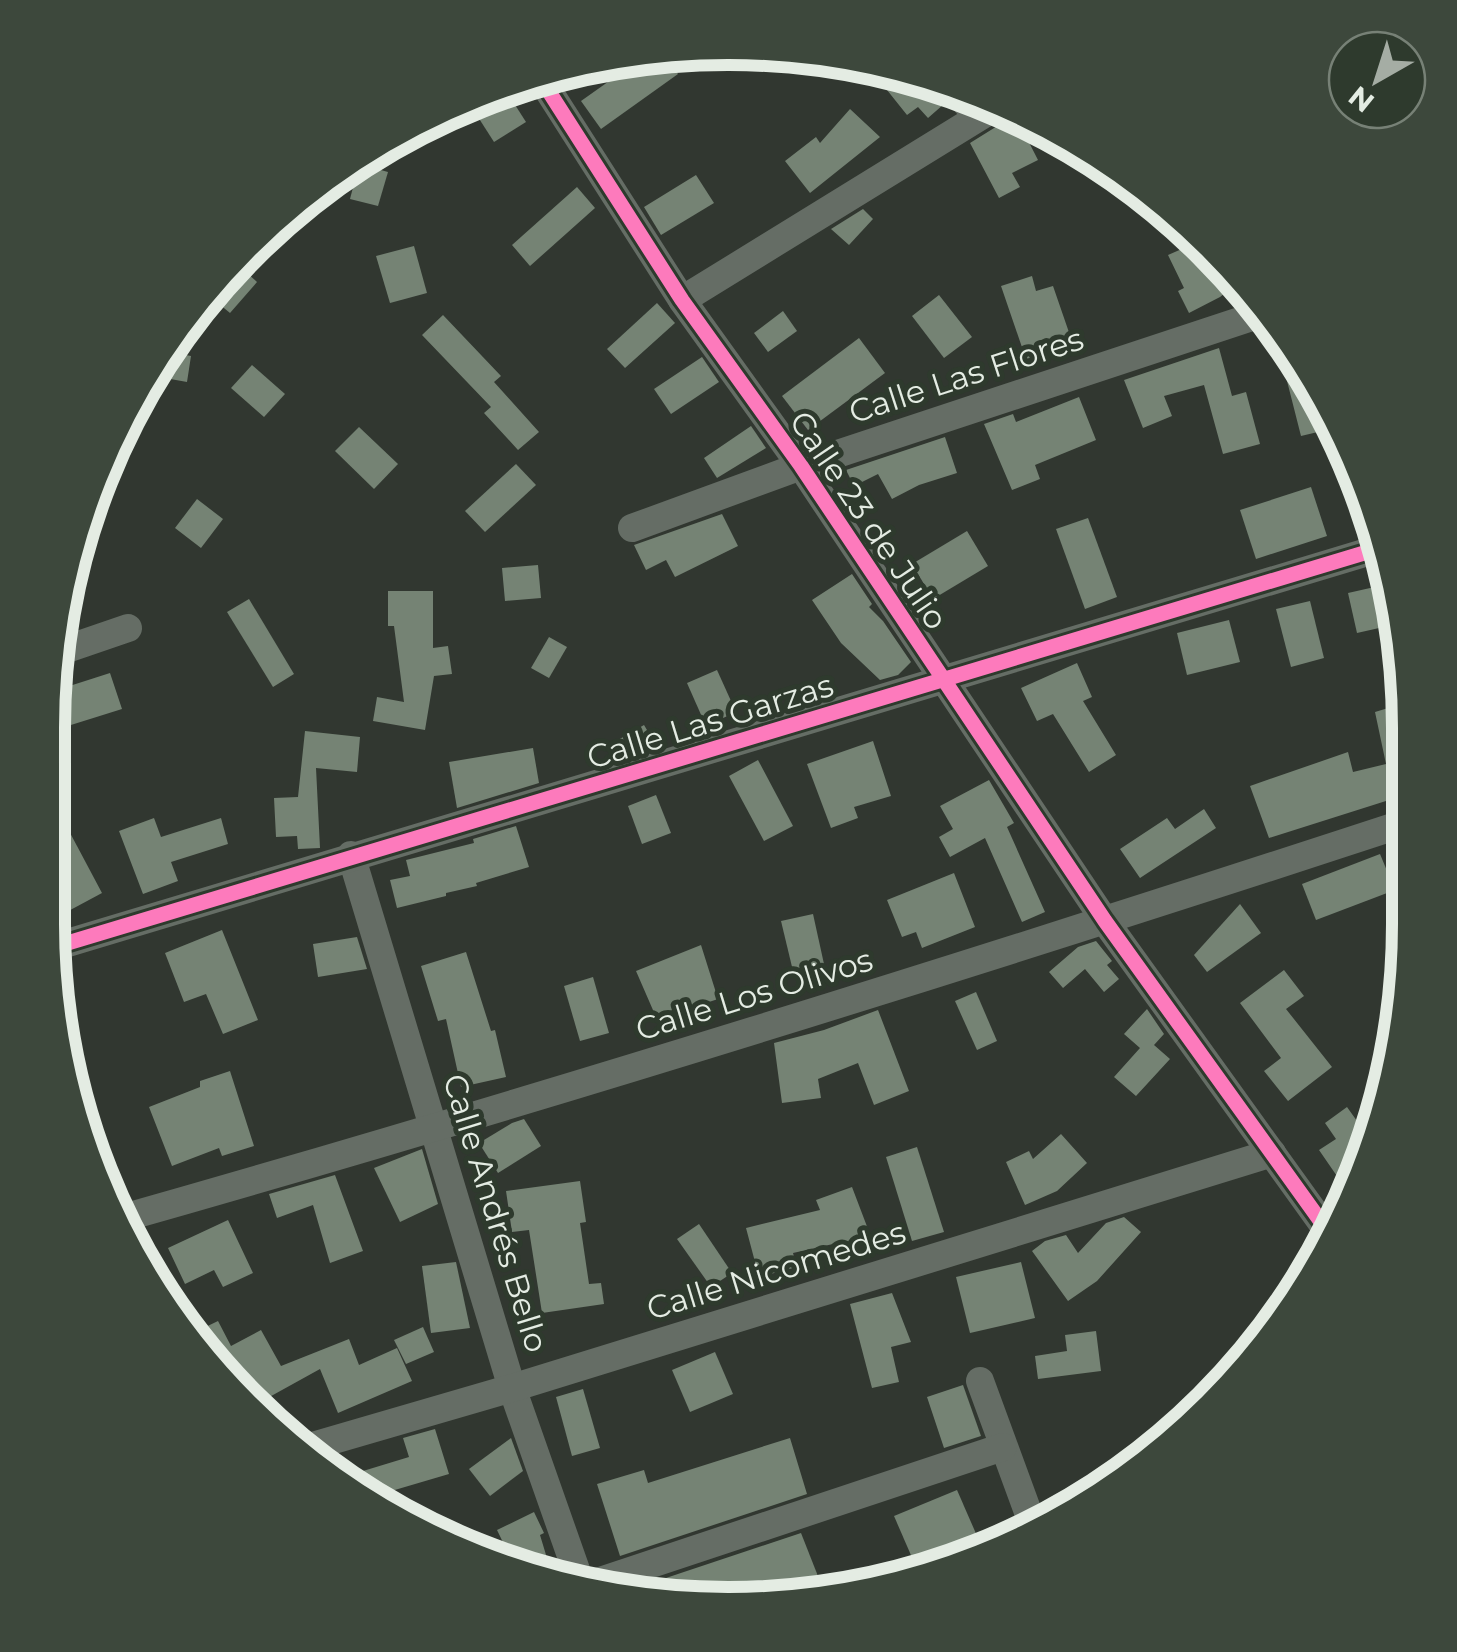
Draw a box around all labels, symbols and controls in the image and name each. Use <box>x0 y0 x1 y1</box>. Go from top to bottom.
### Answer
north arrow <box>1327 30 1427 130</box>
text: N <box>1342 79 1381 120</box>
street label: Calle Las Flores <box>844 319 1088 431</box>
street label: Calle 23 de Julio <box>782 403 956 637</box>
street label: Calle Las Garzas <box>582 665 838 777</box>
street label: Calle Los Olivos <box>631 939 877 1049</box>
street label: Calle Andrés Bello <box>435 1069 557 1357</box>
street label: Calle Nicomedes <box>642 1212 910 1328</box>

